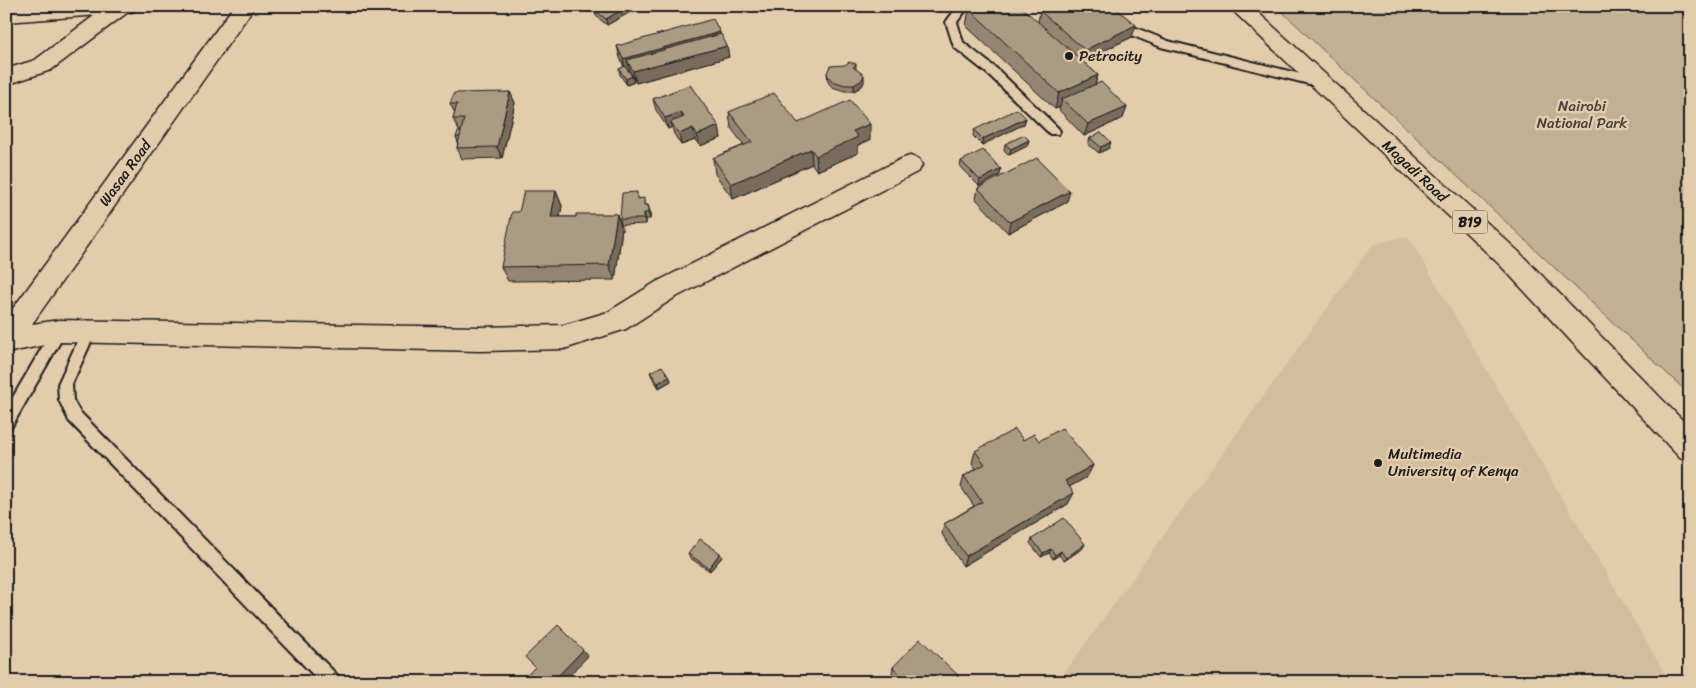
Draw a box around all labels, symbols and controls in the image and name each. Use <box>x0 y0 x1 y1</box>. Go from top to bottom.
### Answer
place label: Petrocity <box>1079 43 1142 69</box>
marker: Petrocity <box>1063 50 1075 62</box>
park label: Nairobi National Park <box>1537 93 1627 136</box>
street label: Wasaa Road <box>92 133 159 212</box>
street label: Magadi Road <box>1376 133 1455 210</box>
road number: B19 <box>1452 210 1488 233</box>
place label: Multimedia University of Kenya <box>1388 441 1519 484</box>
marker: Multimedia University of Kenya <box>1372 457 1384 469</box>

